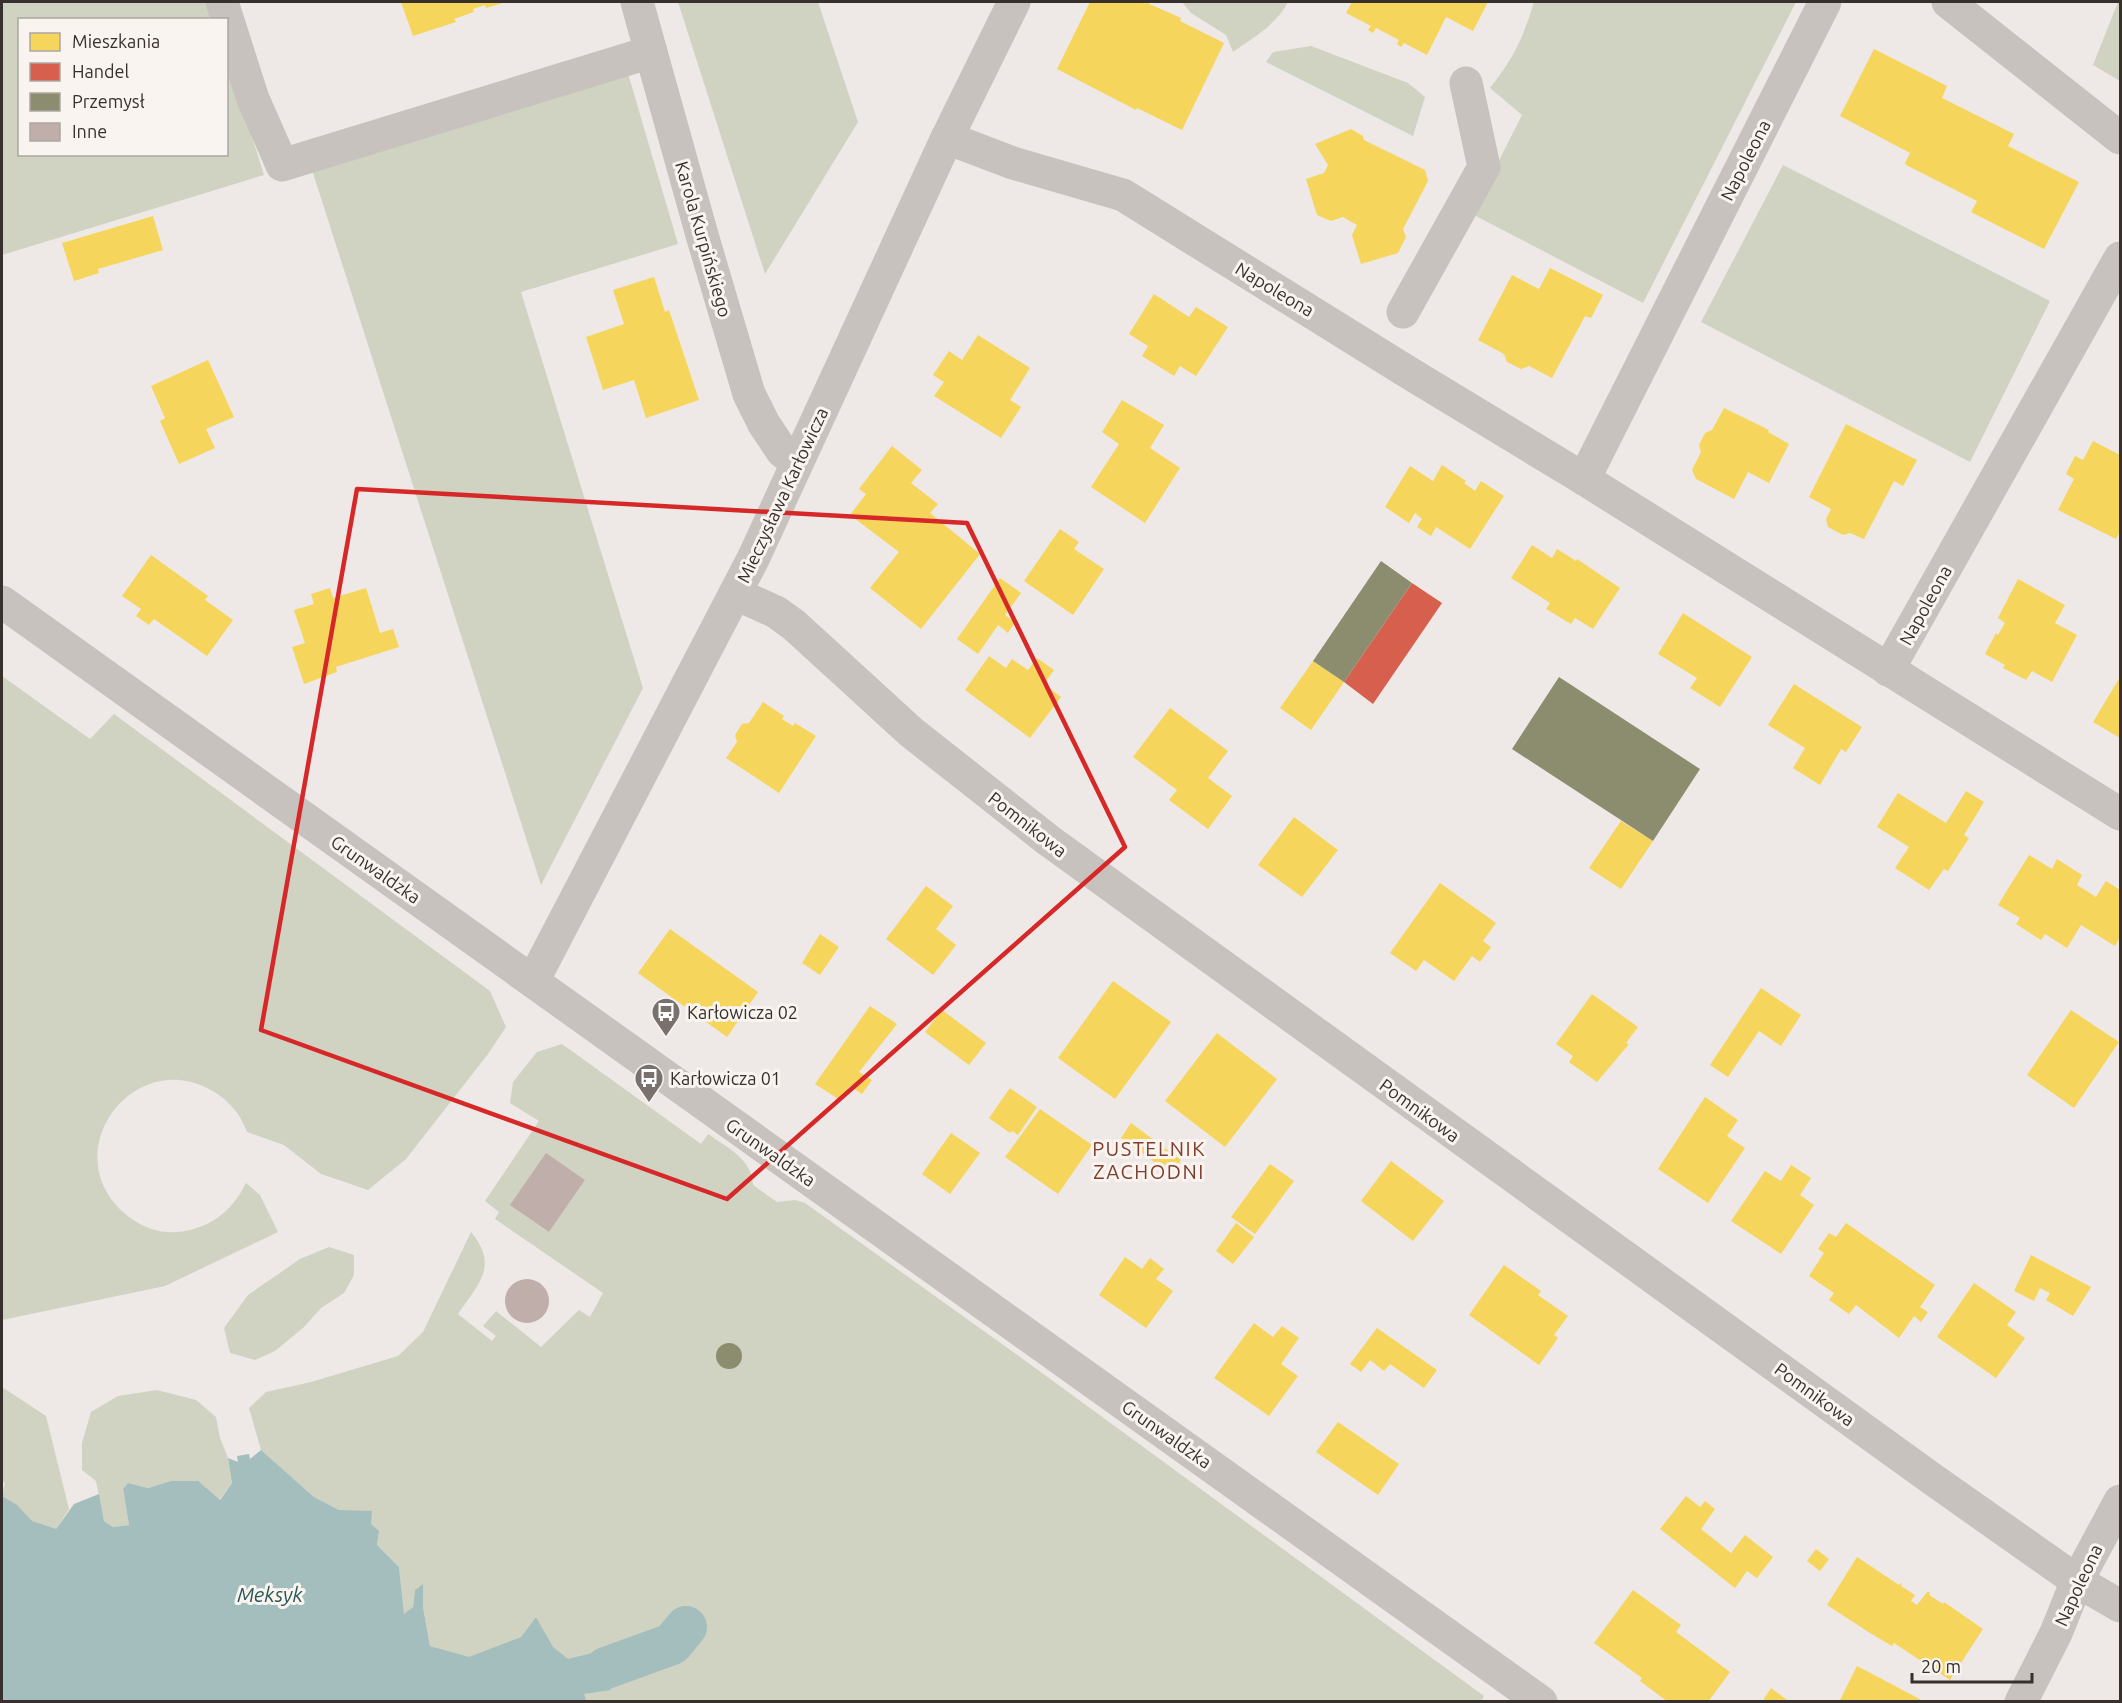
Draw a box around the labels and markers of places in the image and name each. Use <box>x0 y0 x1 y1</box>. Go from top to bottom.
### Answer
bus stop icon: Karłowicza 02 <box>650 996 682 1038</box>
place label: Karłowicza 02 <box>687 1002 798 1022</box>
bus stop icon: Karłowicza 01 <box>633 1062 665 1104</box>
place label: Karłowicza 01 <box>670 1068 781 1088</box>

